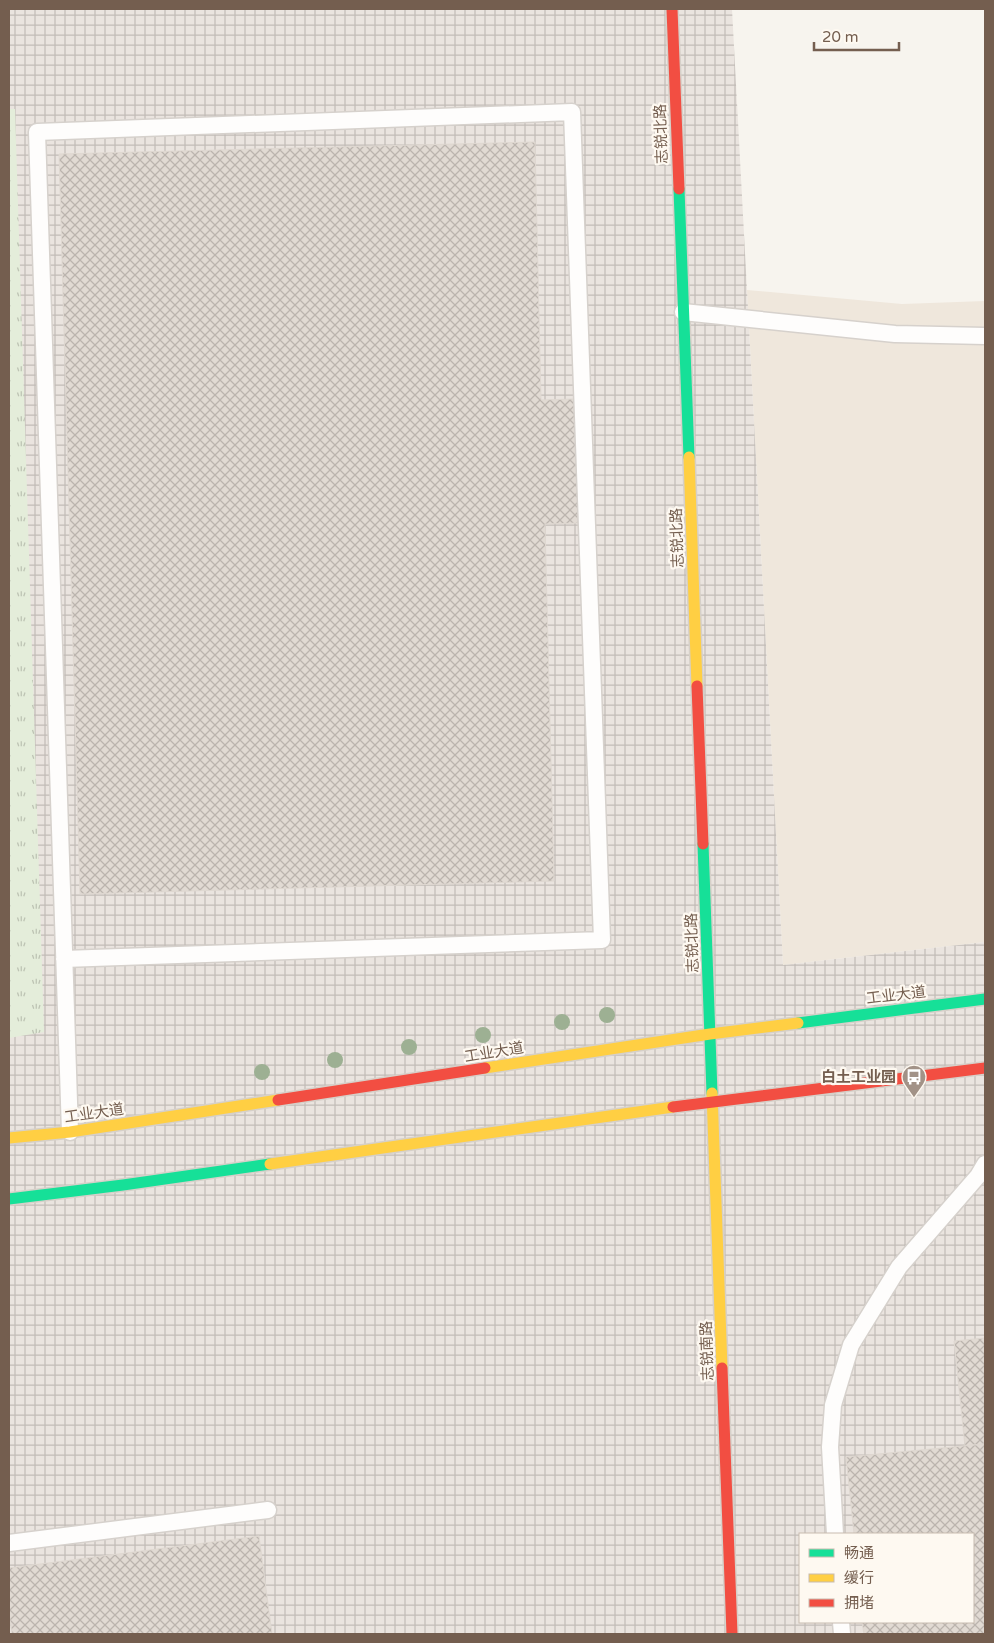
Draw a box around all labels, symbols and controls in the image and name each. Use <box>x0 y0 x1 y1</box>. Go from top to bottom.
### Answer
scale bar <box>814 20 899 52</box>
text: 20 m <box>822 28 859 46</box>
street label: 志锐北路 <box>651 104 671 164</box>
street label: 志锐北路 <box>667 508 687 568</box>
street label: 志锐北路 <box>682 913 702 973</box>
street label: 工业大道 <box>865 982 927 1008</box>
street label: 工业大道 <box>463 1038 525 1066</box>
bus stop icon: 白土工业园 <box>901 1064 927 1098</box>
place label: 白土工业园 <box>821 1068 896 1086</box>
street label: 工业大道 <box>63 1100 125 1126</box>
street label: 志锐南路 <box>697 1321 717 1381</box>
legend <box>799 1533 974 1623</box>
text: 畅通 <box>844 1544 874 1562</box>
text: 缓行 <box>844 1569 874 1587</box>
text: 拥堵 <box>844 1594 874 1612</box>

